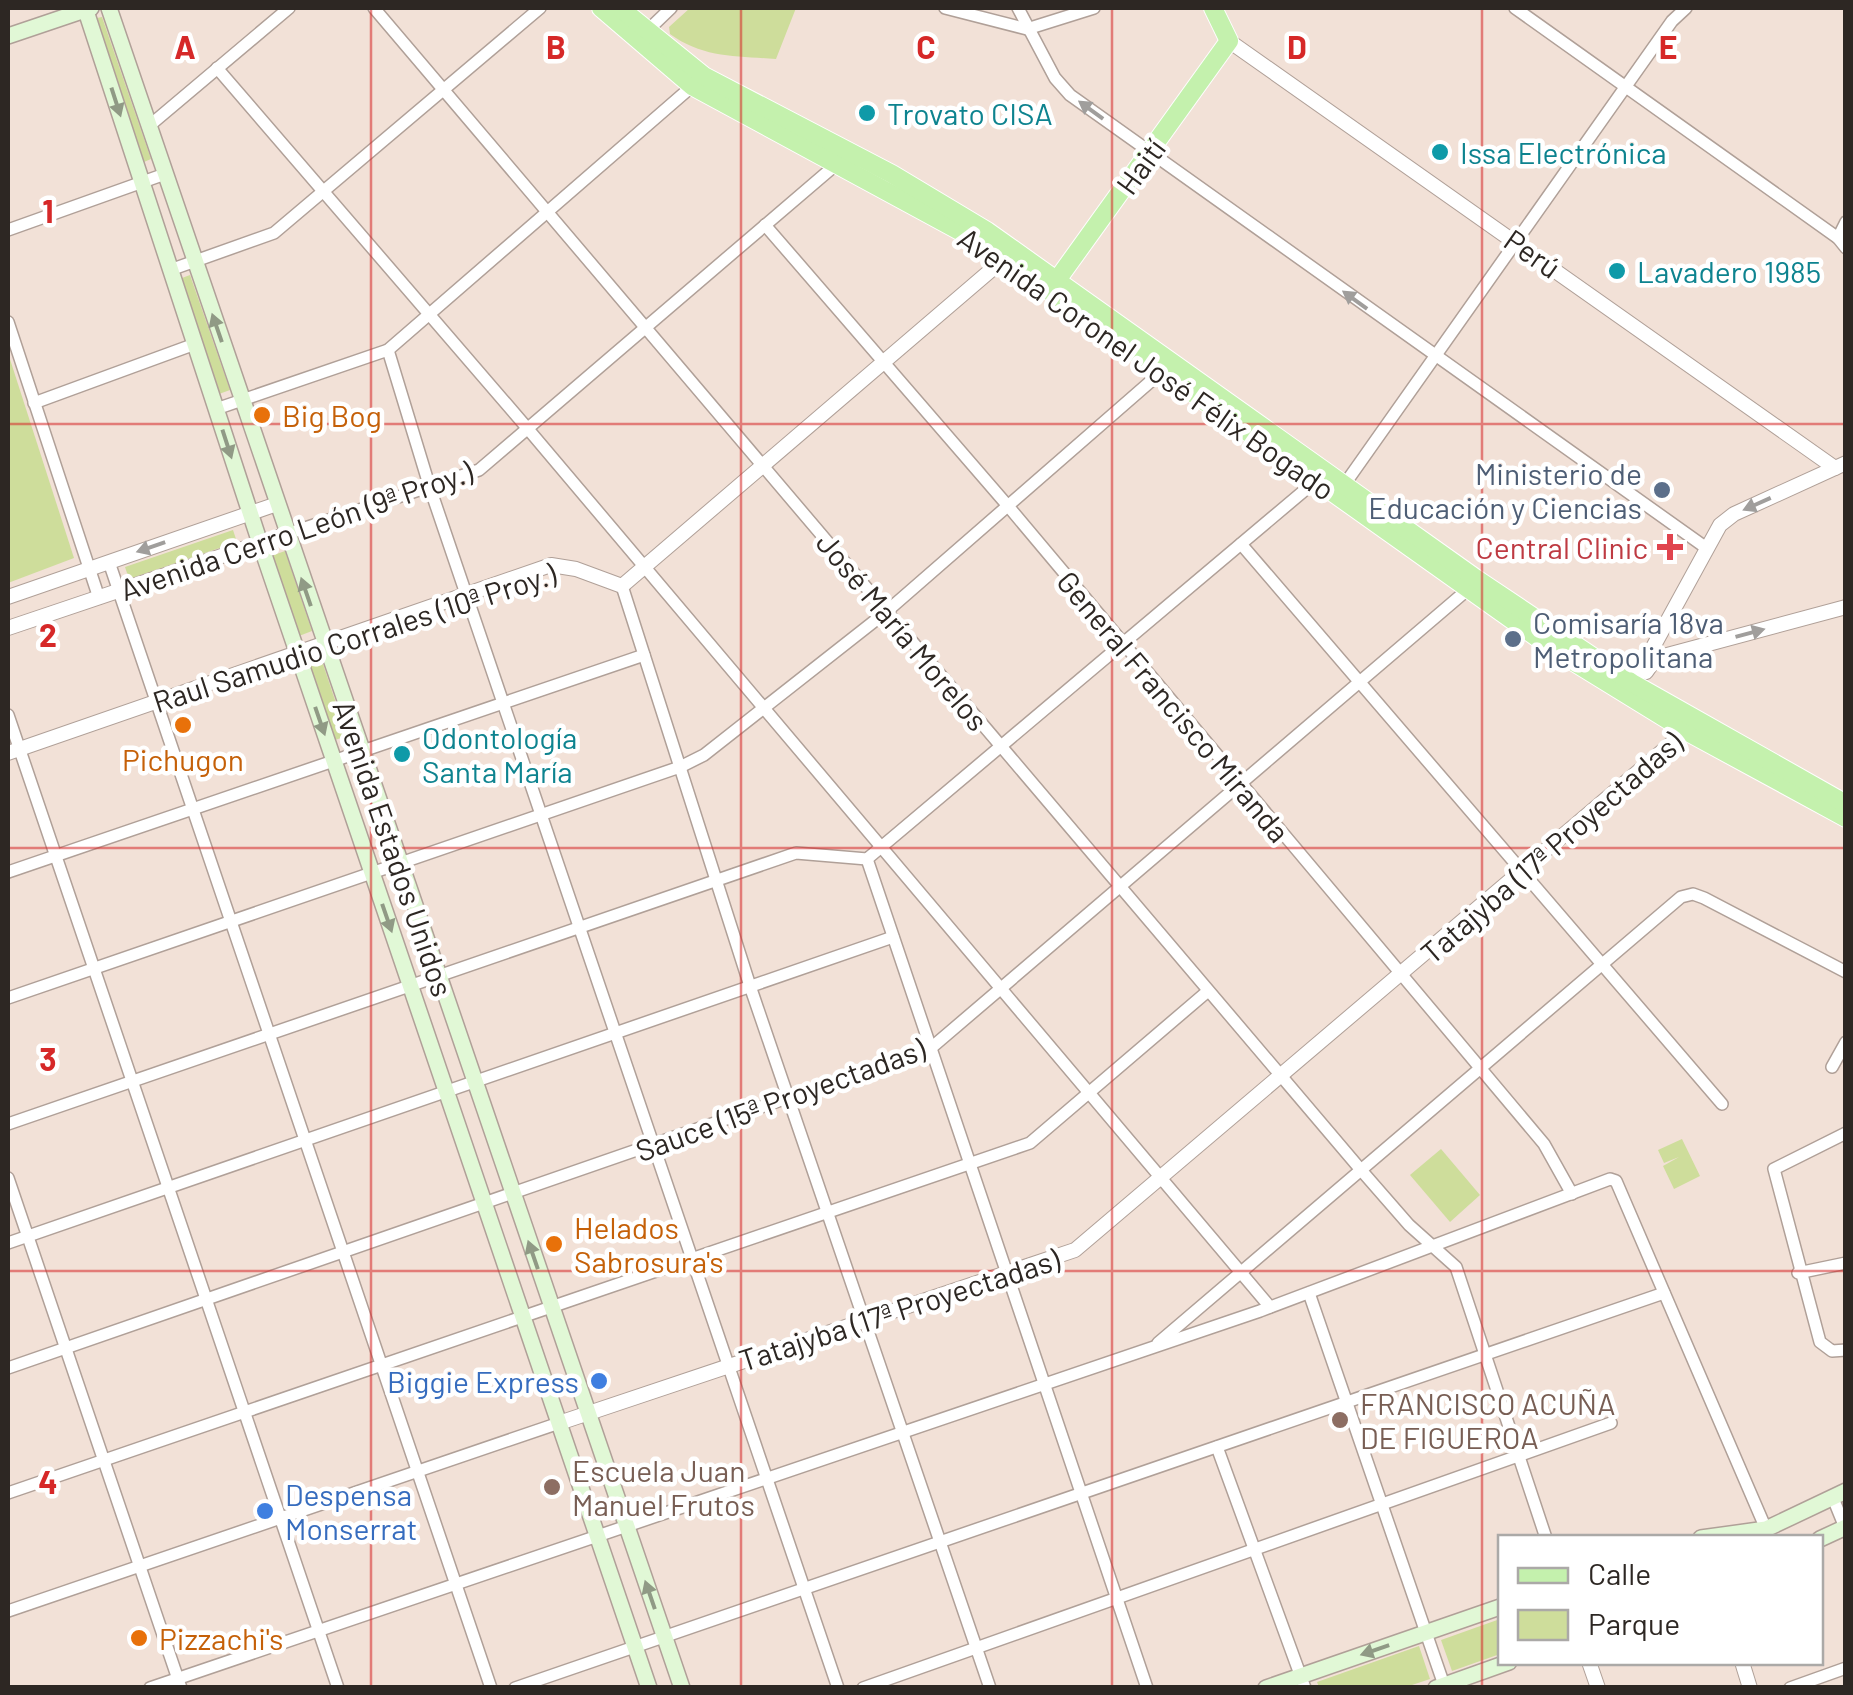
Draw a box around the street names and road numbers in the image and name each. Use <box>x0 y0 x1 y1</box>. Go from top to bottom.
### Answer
street label: Haití <box>1108 131 1172 201</box>
street label: Avenida Coronel José Félix Bogado <box>952 219 1342 507</box>
street label: Perú <box>1498 221 1568 285</box>
street label: Avenida Cerro León (9ª Proy.) <box>115 453 477 607</box>
street label: José María Morelos <box>810 525 996 737</box>
street label: Raul Samudio Corrales (10ª Proy.) <box>148 555 560 719</box>
street label: General Francisco Miranda <box>1050 563 1298 849</box>
street label: Avenida Estados Unidos <box>326 695 462 1001</box>
street label: Tatajyba (17ª Proyectadas) <box>1413 724 1689 970</box>
street label: Sauce (15ª Proyectadas) <box>630 1030 930 1168</box>
street label: Tatajyba (17ª Proyectadas) <box>734 1240 1064 1378</box>

